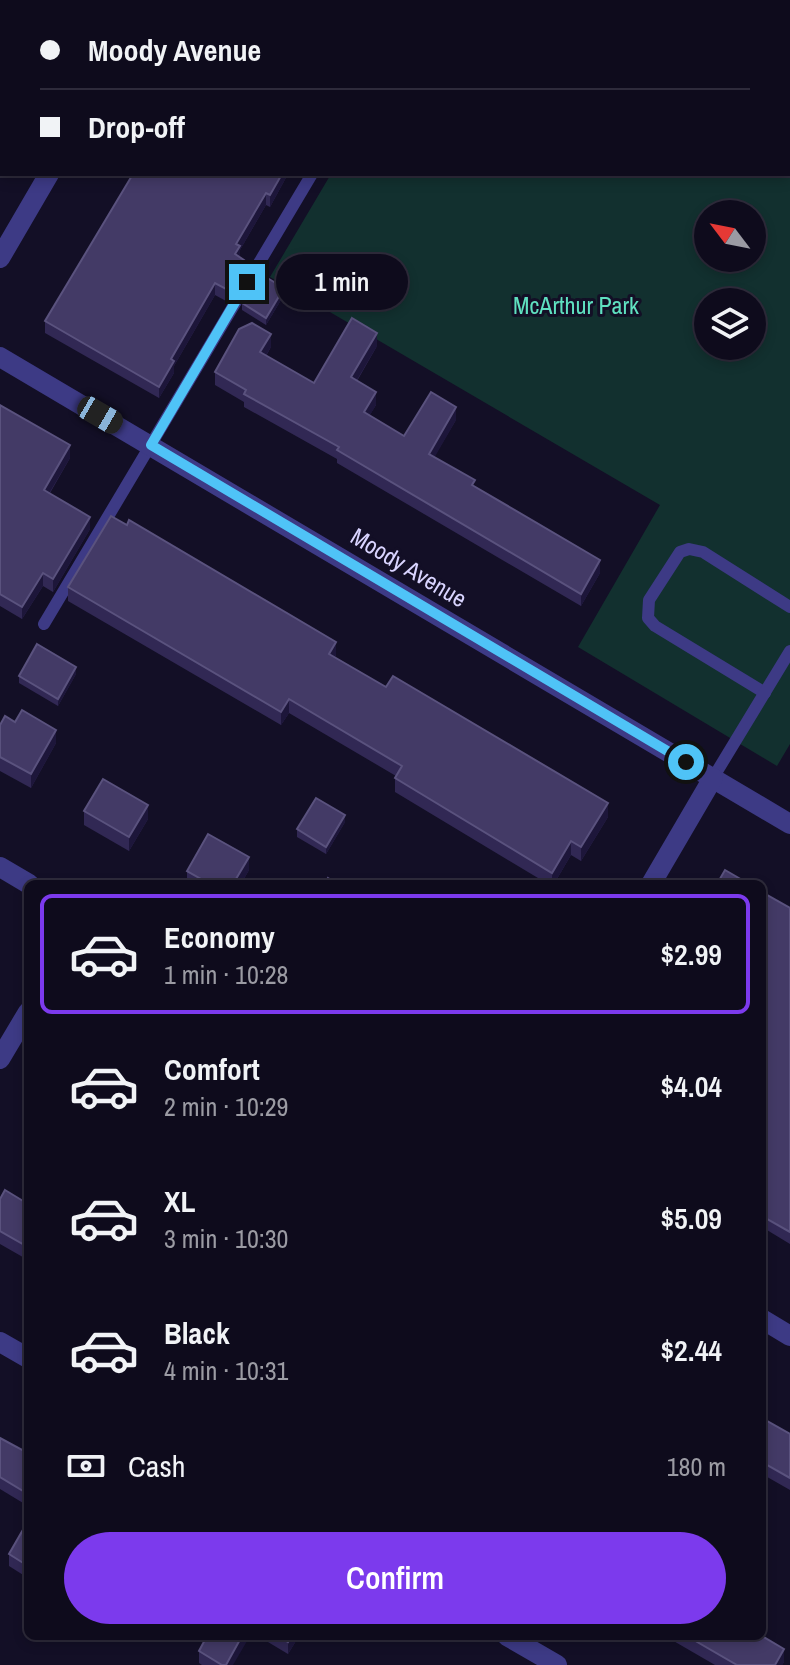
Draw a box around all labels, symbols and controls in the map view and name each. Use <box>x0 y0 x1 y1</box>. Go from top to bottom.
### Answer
text: Moody Avenue <box>88 30 261 70</box>
text: Drop-off <box>88 107 185 147</box>
north arrow <box>694 200 766 272</box>
map controls <box>694 200 766 360</box>
callout: 1 min <box>275 254 407 310</box>
route end <box>229 264 265 300</box>
text: 1 min <box>315 264 369 299</box>
button: layers <box>694 288 766 360</box>
park label: McArthur Park <box>513 289 639 321</box>
car <box>73 393 127 437</box>
street label: Moody Avenue <box>345 520 473 614</box>
route start <box>668 744 704 780</box>
text: Economy <box>164 917 275 957</box>
icon: car <box>68 918 140 990</box>
text: $2.99 <box>660 934 722 974</box>
text: 1 min · 10:28 <box>164 957 288 992</box>
text: Comfort <box>164 1049 260 1089</box>
icon: car <box>68 1050 140 1122</box>
text: $4.04 <box>660 1066 722 1106</box>
text: 2 min · 10:29 <box>164 1089 288 1124</box>
text: XL <box>164 1181 195 1221</box>
icon: car <box>68 1182 140 1254</box>
text: $5.09 <box>660 1198 722 1238</box>
text: 3 min · 10:30 <box>164 1221 288 1256</box>
text: Black <box>164 1313 230 1353</box>
icon: car <box>68 1314 140 1386</box>
text: $2.44 <box>660 1330 722 1370</box>
text: 4 min · 10:31 <box>164 1353 288 1388</box>
icon: cash <box>64 1444 108 1488</box>
text: Cash <box>128 1446 185 1486</box>
text: 180 m <box>667 1449 726 1484</box>
button: Confirm <box>64 1532 726 1624</box>

